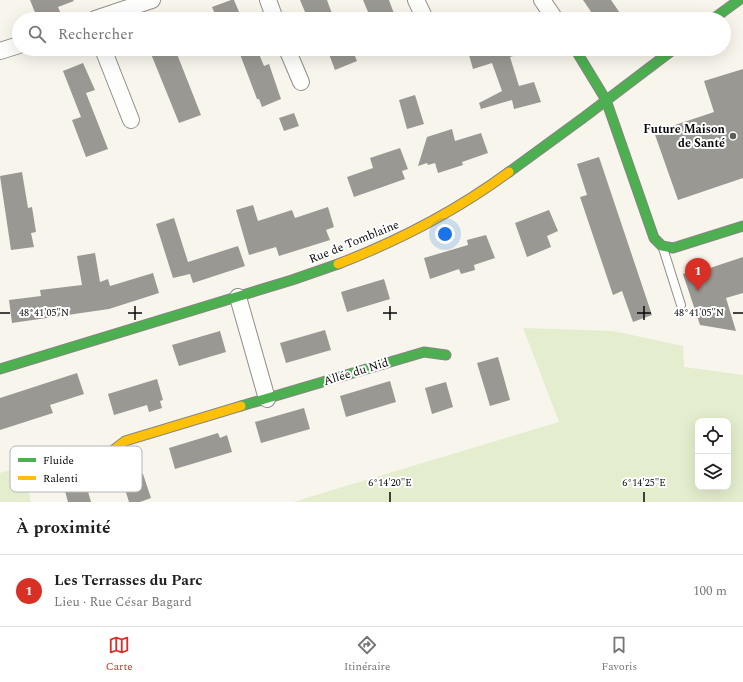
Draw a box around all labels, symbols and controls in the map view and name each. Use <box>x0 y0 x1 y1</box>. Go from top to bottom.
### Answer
search box <box>12 12 731 56</box>
icon: search <box>26 23 48 45</box>
text: Rechercher <box>58 23 133 46</box>
place label: Future Maison de Santé <box>643 120 726 153</box>
marker: Future Maison de Santé <box>728 131 738 141</box>
street label: Rue de Tomblaine <box>306 215 402 269</box>
your location <box>435 224 455 244</box>
pin: 1 <box>685 258 711 291</box>
text: 48°41'05"N <box>19 305 69 321</box>
text: 48°41'05"N <box>674 305 724 321</box>
street label: Allée du Nid <box>321 353 391 391</box>
map controls <box>695 418 731 490</box>
button: locate <box>695 418 731 454</box>
legend <box>10 446 142 492</box>
text: Fluide <box>43 452 74 469</box>
button: layers <box>695 454 731 490</box>
text: Ralenti <box>43 470 78 487</box>
text: 6°14'20"E <box>368 475 412 491</box>
text: 6°14'25"E <box>622 475 666 491</box>
text: À proximité <box>16 515 111 541</box>
text: Les Terrasses du Parc <box>54 569 203 592</box>
text: 1 <box>25 581 33 601</box>
text: 100 m <box>693 581 727 601</box>
text: Lieu · Rue César Bagard <box>54 592 192 612</box>
tab: Carte <box>106 634 133 675</box>
tab: Itinéraire <box>344 634 390 675</box>
tab: Favoris <box>602 634 637 675</box>

